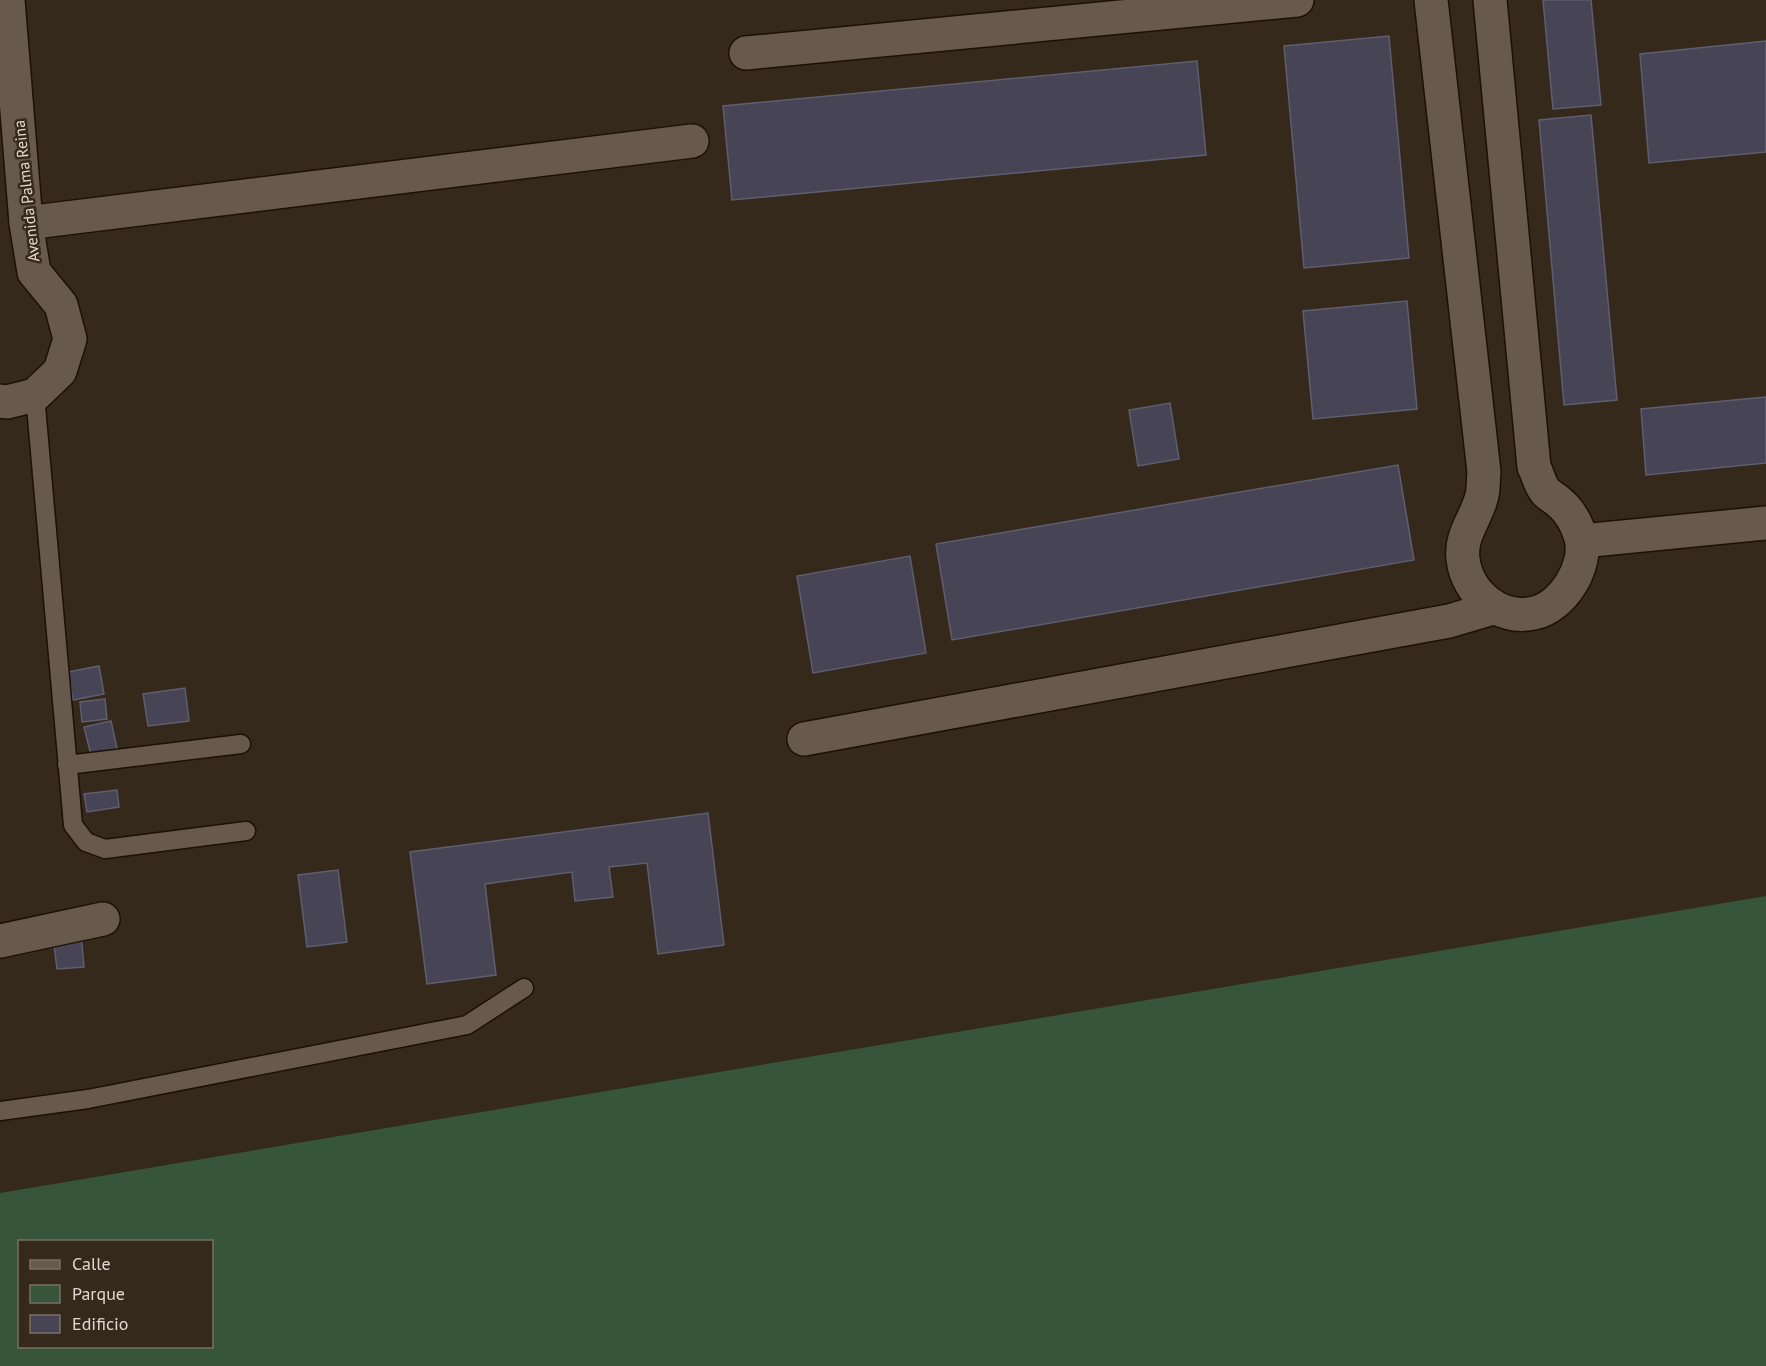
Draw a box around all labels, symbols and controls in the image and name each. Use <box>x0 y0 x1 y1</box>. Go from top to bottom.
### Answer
street label: Avenida Palma Reina <box>9 119 43 263</box>
legend <box>18 1240 213 1348</box>
text: Calle <box>72 1252 111 1275</box>
text: Parque <box>72 1282 125 1305</box>
text: Edificio <box>72 1312 128 1335</box>

